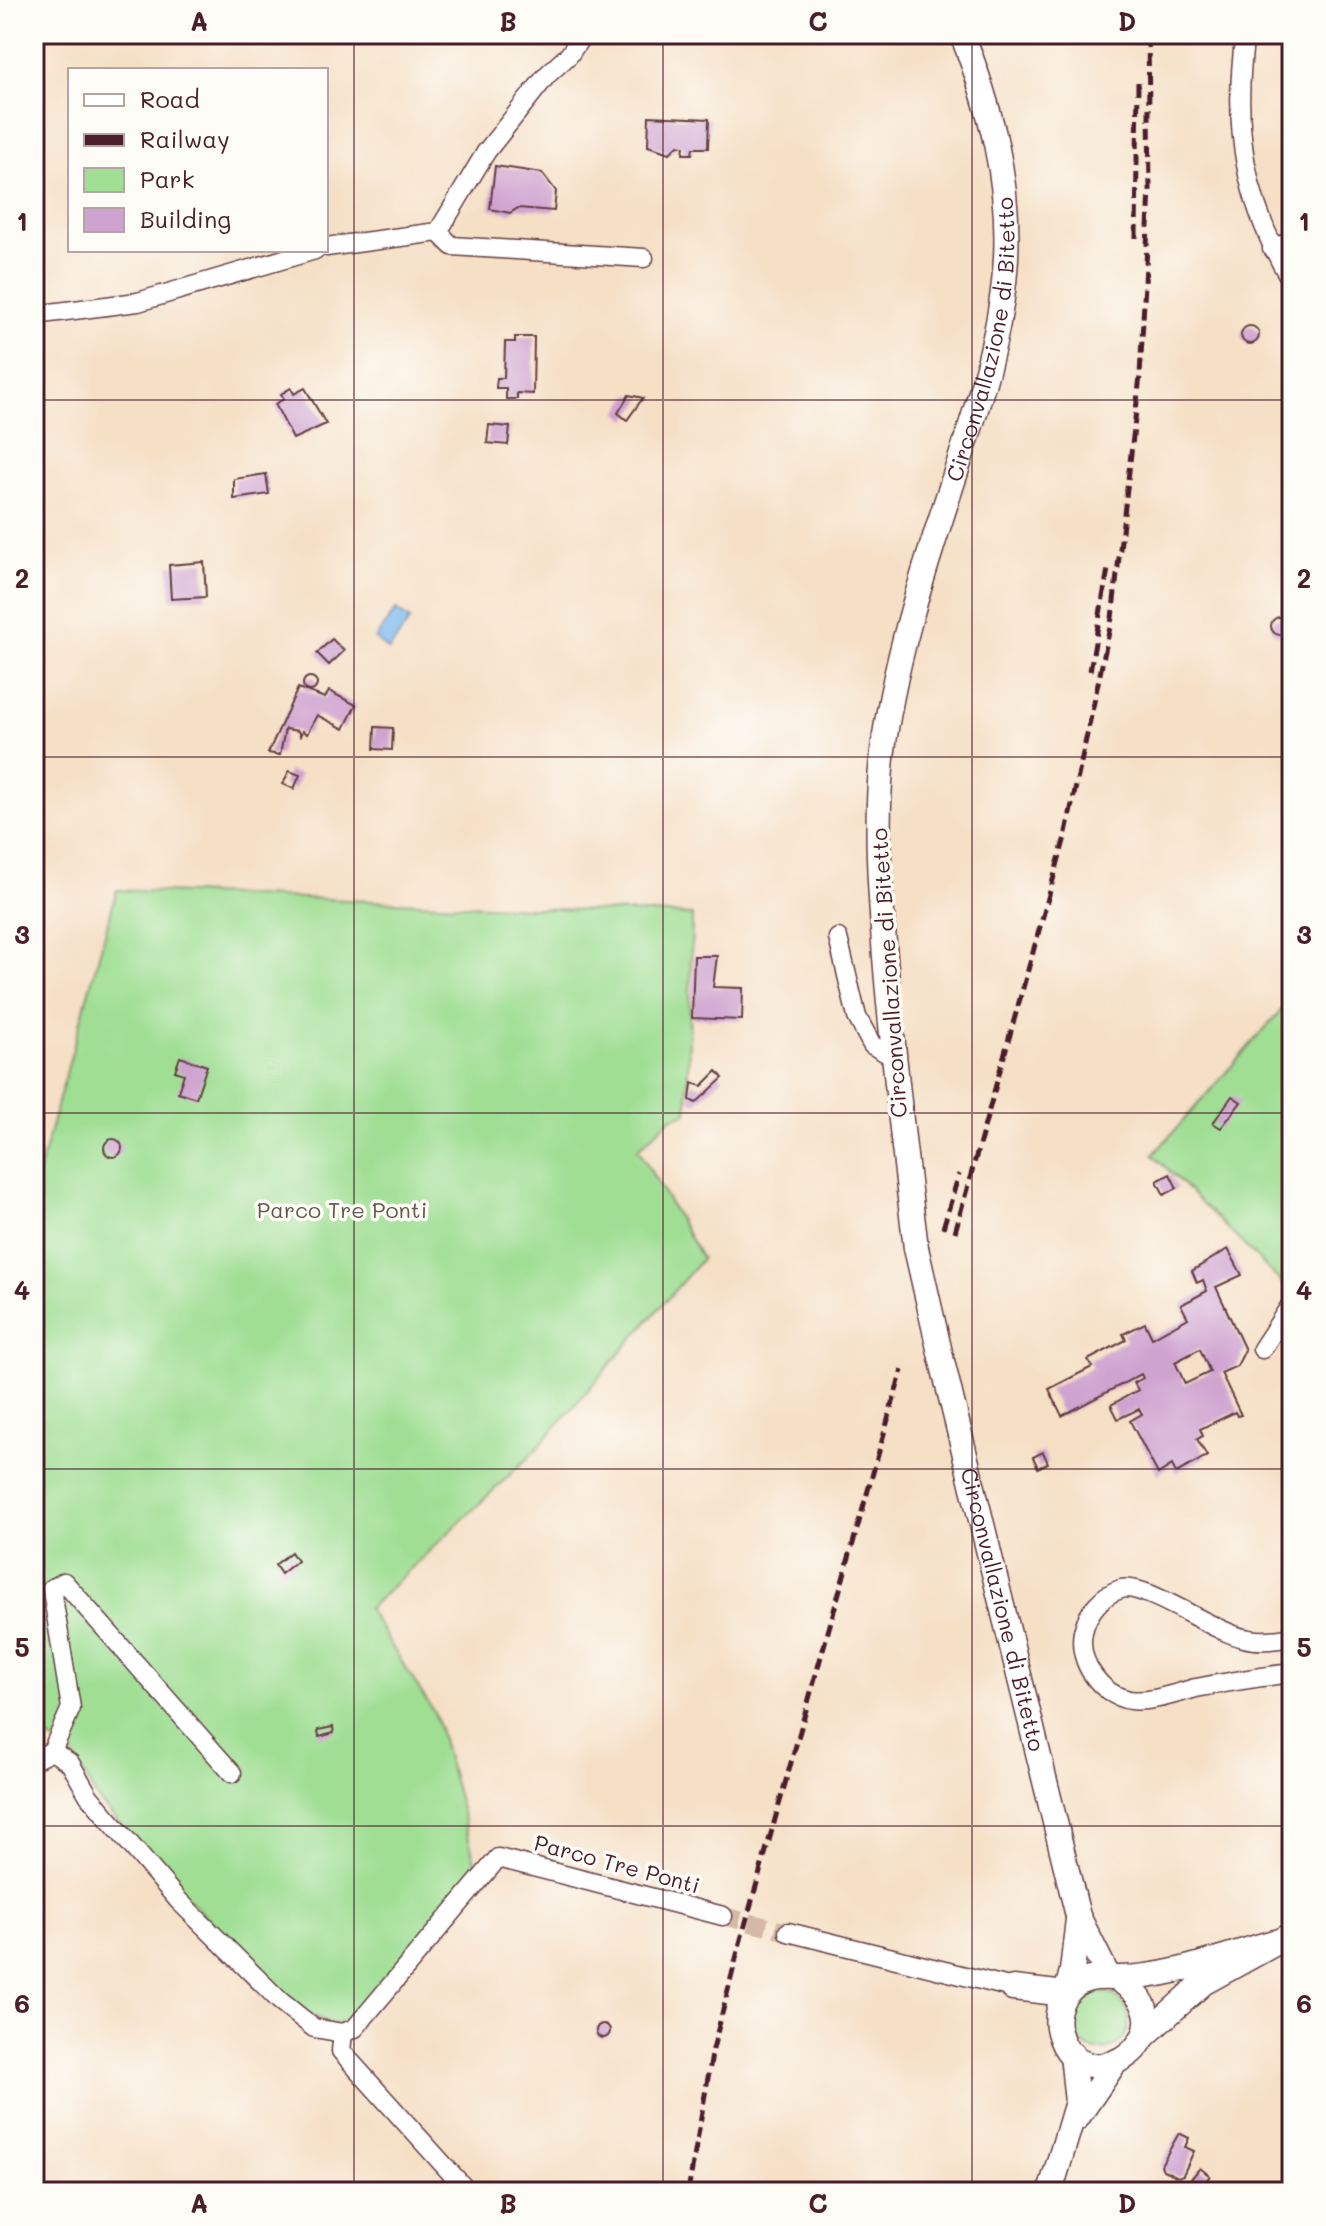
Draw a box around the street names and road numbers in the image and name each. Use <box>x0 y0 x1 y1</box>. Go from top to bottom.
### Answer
street label: Circonvallazione di Bitetto <box>939 196 1021 485</box>
street label: Circonvallazione di Bitetto <box>864 827 913 1119</box>
street label: Circonvallazione di Bitetto <box>955 1465 1052 1754</box>
street label: Parco Tre Ponti <box>531 1827 703 1900</box>

